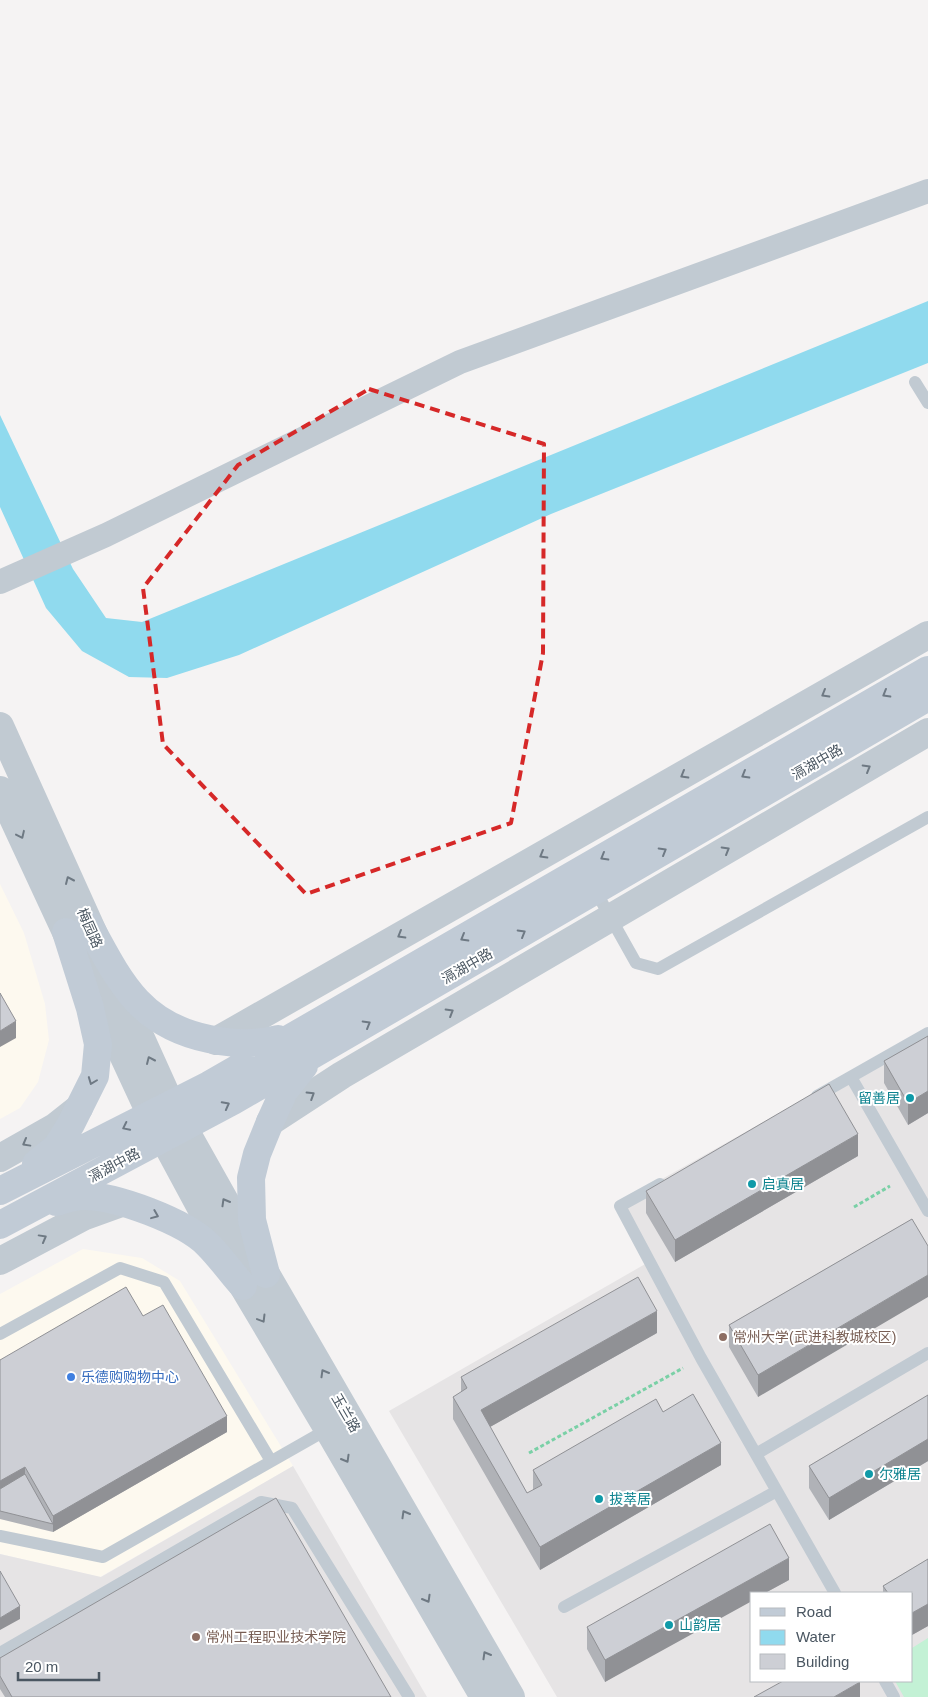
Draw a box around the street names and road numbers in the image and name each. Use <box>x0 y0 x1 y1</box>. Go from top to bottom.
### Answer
street label: 滆湖中路 <box>789 741 845 783</box>
street label: 梅园路 <box>74 906 106 950</box>
street label: 滆湖中路 <box>439 945 495 987</box>
street label: 滆湖中路 <box>86 1145 142 1185</box>
street label: 玉兰路 <box>329 1391 363 1435</box>

